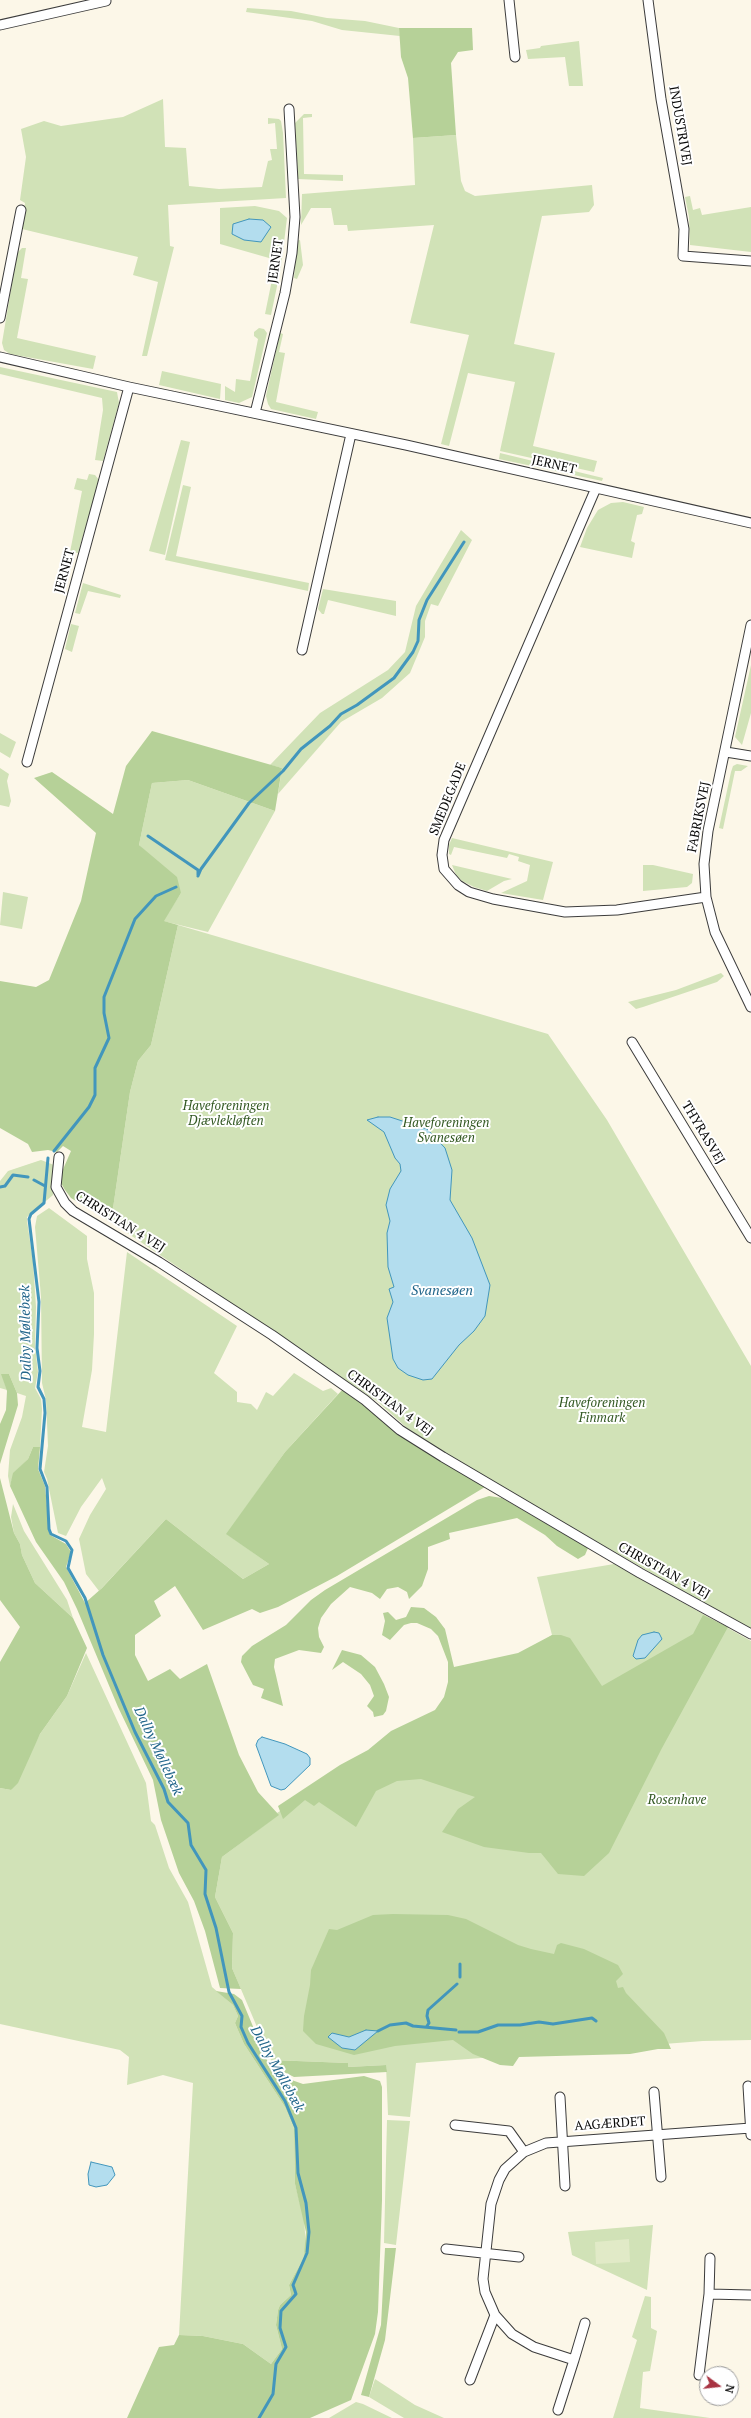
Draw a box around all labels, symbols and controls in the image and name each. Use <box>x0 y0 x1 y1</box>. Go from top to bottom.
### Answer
street label: INDUSTRIVEJ <box>665 85 695 167</box>
street label: JERNET <box>265 237 287 285</box>
street label: JERNET <box>530 452 578 478</box>
street label: JERNET <box>52 547 78 595</box>
street label: SMEDEGADE <box>426 760 470 838</box>
street label: FABRIKSVEJ <box>684 780 714 854</box>
park label: Haveforeningen Djævlekløften <box>183 1098 269 1129</box>
street label: THYRASVEJ <box>678 1099 728 1167</box>
park label: Haveforeningen Svanesøen <box>403 1115 489 1146</box>
street label: CHRISTIAN 4 VEJ <box>72 1188 168 1256</box>
water label: Svanesøen <box>411 1283 473 1299</box>
water label: Dalby Møllebæk <box>17 1285 35 1381</box>
street label: CHRISTIAN 4 VEJ <box>344 1366 436 1440</box>
park label: Haveforeningen Finmark <box>559 1395 645 1426</box>
street label: CHRISTIAN 4 VEJ <box>615 1539 713 1603</box>
water label: Dalby Møllebæk <box>130 1704 186 1798</box>
park label: Rosenhave <box>648 1792 706 1808</box>
water label: Dalby Møllebæk <box>246 2023 308 2115</box>
street label: AAGÆRDET <box>574 2114 646 2134</box>
north arrow <box>699 2366 739 2406</box>
text: N <box>722 2383 737 2395</box>

